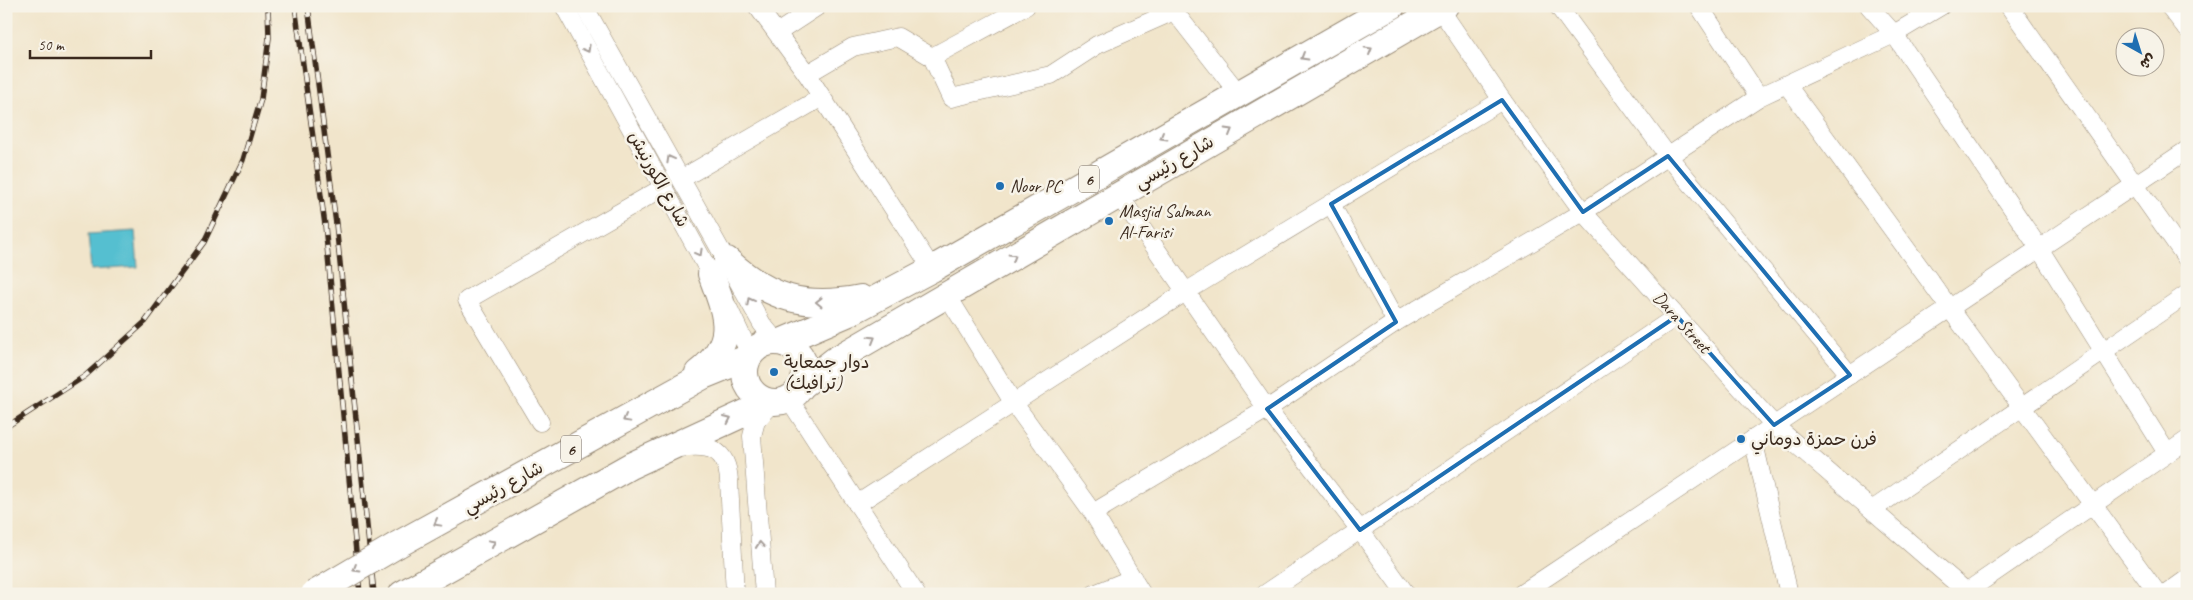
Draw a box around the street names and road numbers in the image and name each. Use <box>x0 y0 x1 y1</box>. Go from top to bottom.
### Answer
street label: شارع الكورنيش <box>623 127 694 231</box>
street label: شارع رئيسي <box>1130 130 1220 198</box>
road number: 6 <box>1079 165 1099 192</box>
street label: Dara Street <box>1649 287 1717 359</box>
road number: 6 <box>561 436 581 462</box>
street label: شارع رئيسي <box>459 456 549 522</box>

